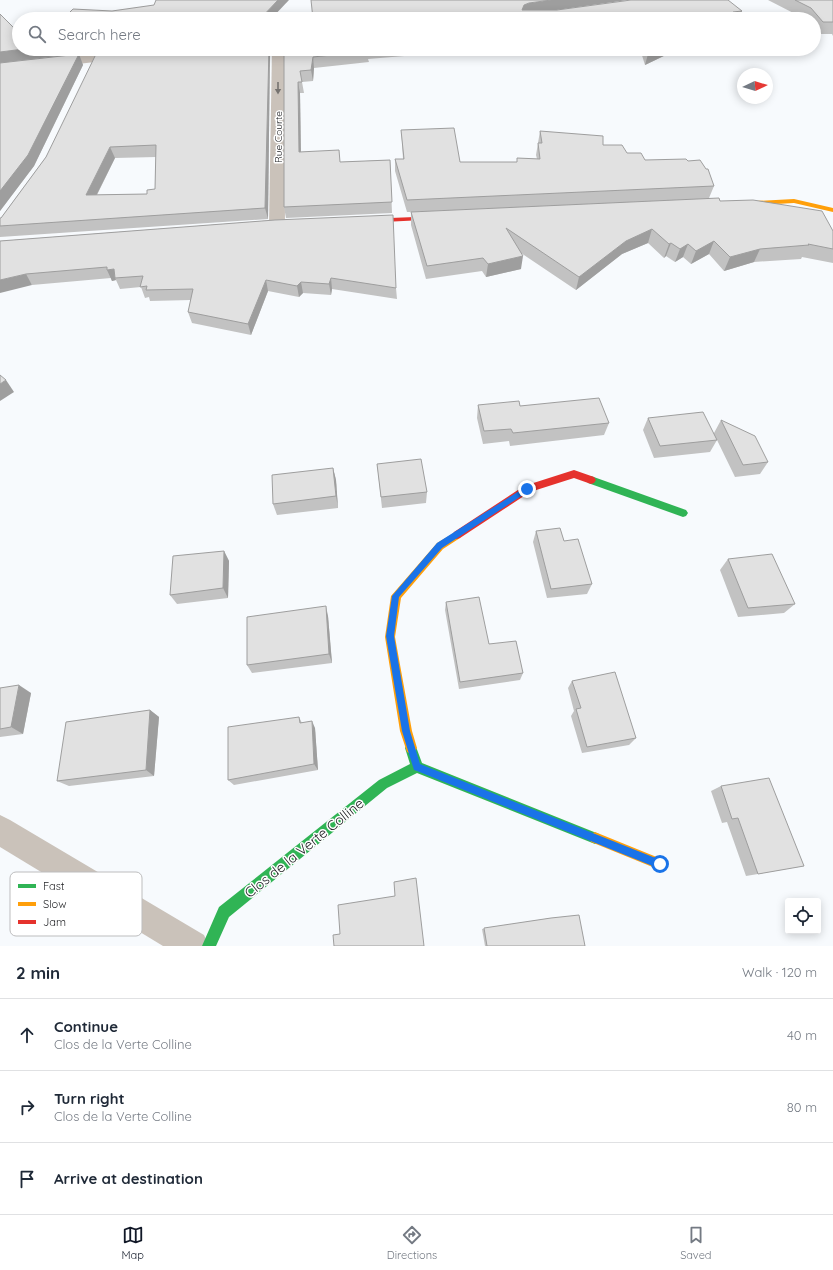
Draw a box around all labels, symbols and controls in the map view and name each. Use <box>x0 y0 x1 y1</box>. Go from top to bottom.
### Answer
search box <box>12 12 821 56</box>
icon: search <box>26 23 48 45</box>
text: Search here <box>58 25 141 44</box>
north arrow <box>737 68 773 104</box>
one-way arrow <box>275 82 281 95</box>
street label: Rue Courte <box>272 111 285 163</box>
route end <box>518 480 536 498</box>
street label: Clos de la Verte Colline <box>241 794 367 902</box>
route start <box>651 855 669 873</box>
legend <box>10 872 142 936</box>
text: Fast <box>43 879 65 893</box>
text: Slow <box>43 897 67 911</box>
map controls <box>785 898 821 934</box>
button: locate <box>785 898 821 934</box>
text: Jam <box>43 915 66 929</box>
text: 2 min <box>16 962 60 983</box>
text: Walk · 120 m <box>742 964 817 980</box>
text: Continue <box>54 1017 118 1036</box>
icon: ahead <box>16 1024 38 1046</box>
text: 40 m <box>787 1027 817 1043</box>
text: Clos de la Verte Colline <box>54 1036 192 1052</box>
text: Turn right <box>54 1089 125 1108</box>
icon: right <box>16 1096 38 1118</box>
text: 80 m <box>787 1099 817 1115</box>
text: Clos de la Verte Colline <box>54 1108 192 1124</box>
icon: arrive <box>16 1168 38 1190</box>
text: Arrive at destination <box>54 1169 203 1188</box>
tab: Map <box>121 1224 144 1262</box>
tab: Directions <box>387 1224 437 1262</box>
tab: Saved <box>680 1224 712 1262</box>

